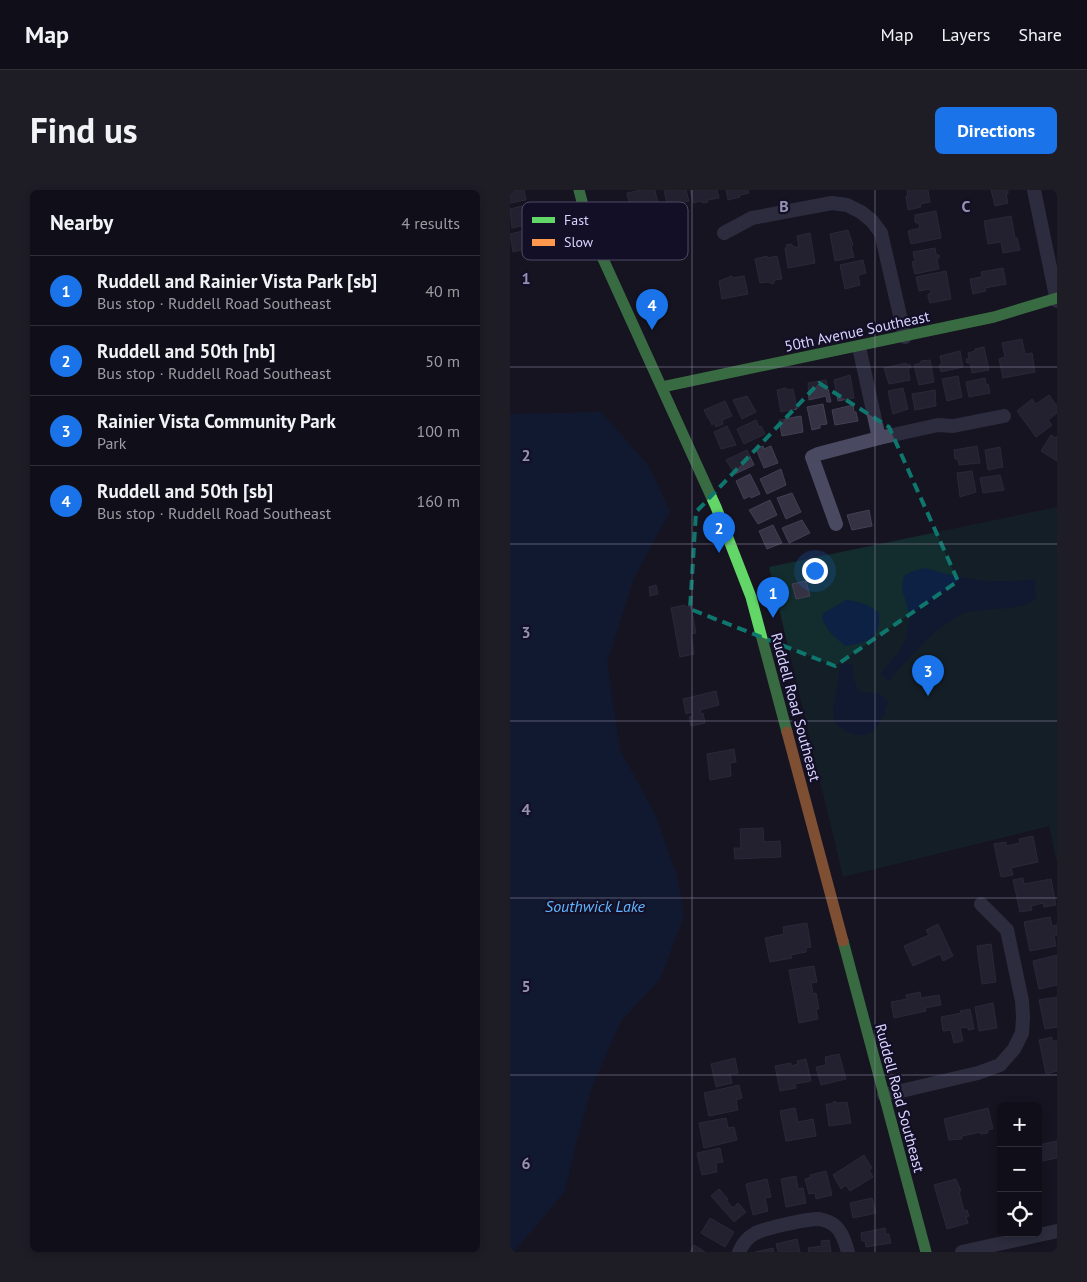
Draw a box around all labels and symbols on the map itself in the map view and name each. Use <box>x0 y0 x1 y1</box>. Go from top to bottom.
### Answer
text: B <box>779 196 789 216</box>
text: C <box>962 196 971 216</box>
legend <box>522 202 688 260</box>
text: Fast <box>564 211 589 229</box>
text: Slow <box>564 233 594 251</box>
text: 1 <box>521 268 531 288</box>
pin: 4 <box>636 289 668 330</box>
street label: 50th Avenue Southeast <box>783 306 931 356</box>
text: 2 <box>521 445 531 465</box>
pin: 2 <box>703 512 735 553</box>
your location <box>802 558 828 584</box>
pin: 1 <box>757 577 789 618</box>
text: 3 <box>521 622 531 642</box>
street label: Ruddell Road Southeast <box>767 631 825 783</box>
pin: 3 <box>912 655 944 696</box>
text: 4 <box>521 799 531 819</box>
water label: Southwick Lake <box>545 896 646 916</box>
text: 5 <box>521 976 531 996</box>
street label: Ruddell Road Southeast <box>871 1022 929 1174</box>
text: 6 <box>521 1153 531 1173</box>

